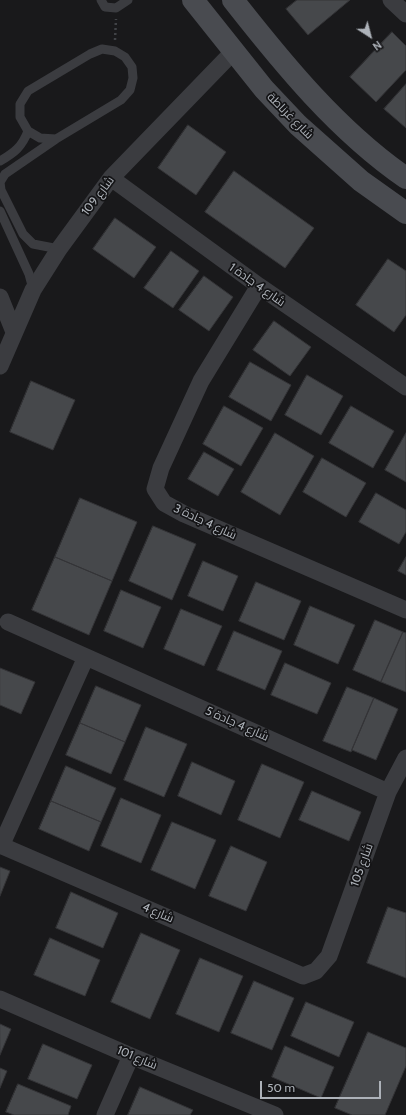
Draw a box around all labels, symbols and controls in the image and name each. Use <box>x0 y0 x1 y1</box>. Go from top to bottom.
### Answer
north arrow <box>350 16 390 56</box>
text: N <box>370 38 384 54</box>
street label: شارع غرناطة <box>264 90 316 142</box>
street label: شارع 109 <box>79 174 117 218</box>
street label: شارع 4 جادة 1 <box>226 260 288 310</box>
street label: شارع 4 جادة 3 <box>171 501 239 543</box>
street label: شارع 4 جادة 5 <box>203 704 271 744</box>
street label: شارع 105 <box>348 842 376 888</box>
street label: شارع 4 <box>140 900 176 926</box>
street label: شارع 101 <box>115 1043 159 1073</box>
scale bar <box>262 1073 383 1099</box>
text: 50 m <box>267 1080 295 1095</box>

